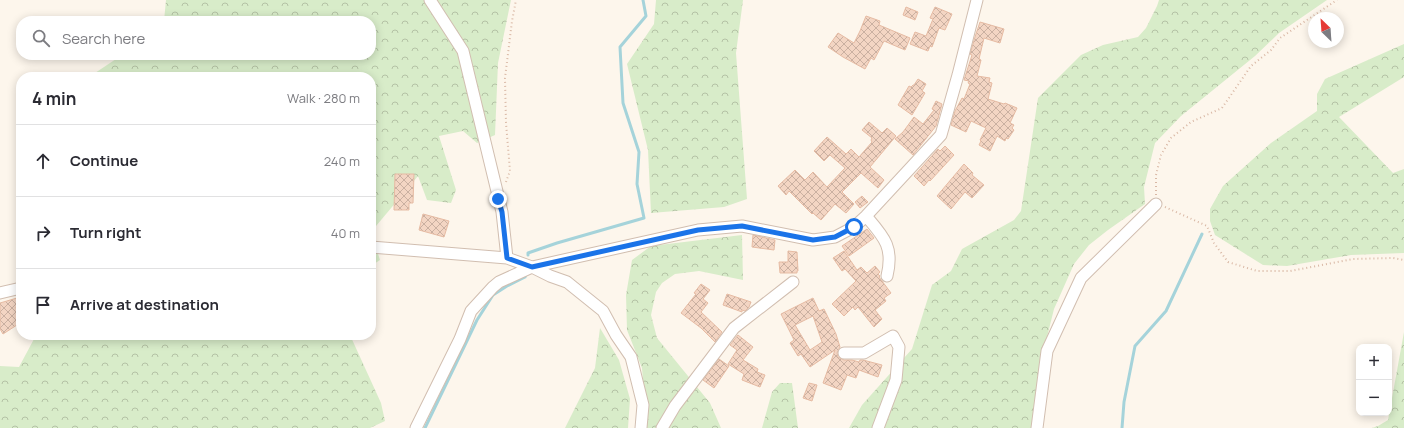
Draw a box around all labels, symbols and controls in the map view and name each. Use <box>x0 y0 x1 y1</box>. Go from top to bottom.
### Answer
north arrow <box>1308 12 1344 48</box>
search box <box>16 16 376 60</box>
icon: search <box>30 27 52 49</box>
text: Search here <box>62 28 145 49</box>
text: 4 min <box>32 87 76 110</box>
text: Walk · 280 m <box>287 89 360 107</box>
icon: ahead <box>32 150 54 172</box>
text: Continue <box>70 150 138 171</box>
text: 240 m <box>324 152 360 170</box>
route end <box>489 190 507 208</box>
route start <box>845 218 863 236</box>
icon: right <box>32 222 54 244</box>
text: Turn right <box>70 222 141 243</box>
text: 40 m <box>331 224 360 242</box>
icon: arrive <box>32 294 54 316</box>
text: Arrive at destination <box>70 294 219 315</box>
map controls <box>1356 344 1392 416</box>
button: + <box>1356 344 1392 380</box>
button: − <box>1356 380 1392 416</box>

